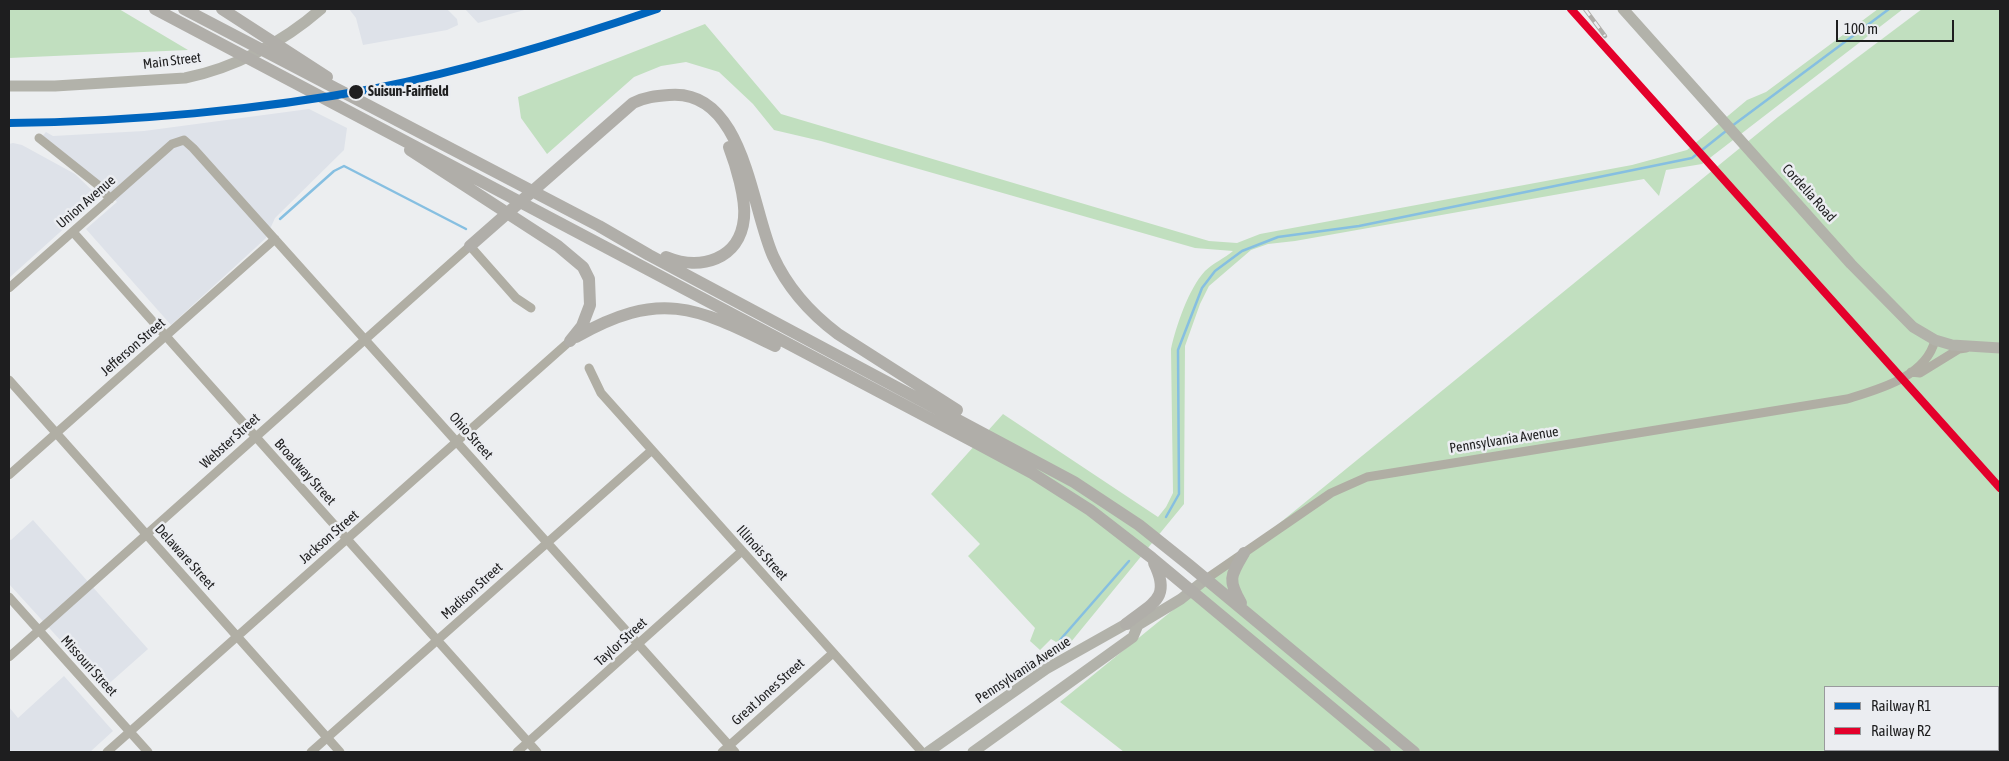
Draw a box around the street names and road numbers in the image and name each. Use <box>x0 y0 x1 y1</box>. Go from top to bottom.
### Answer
street label: Main Street <box>142 49 202 73</box>
street label: Cordelia Road <box>1779 161 1839 225</box>
street label: Union Avenue <box>53 172 119 232</box>
street label: Jefferson Street <box>97 314 169 380</box>
street label: Ohio Street <box>446 409 496 463</box>
street label: Webster Street <box>197 410 263 472</box>
street label: Pennsylvania Avenue <box>1448 423 1560 457</box>
street label: Broadway Street <box>271 435 339 509</box>
street label: Jackson Street <box>296 507 362 567</box>
street label: Delaware Street <box>151 521 219 593</box>
street label: Illinois Street <box>733 522 791 584</box>
street label: Madison Street <box>438 559 506 623</box>
street label: Taylor Street <box>591 614 651 670</box>
street label: Missouri Street <box>57 632 121 700</box>
street label: Pennsylvania Avenue <box>972 633 1074 707</box>
street label: Great Jones Street <box>728 655 808 729</box>

